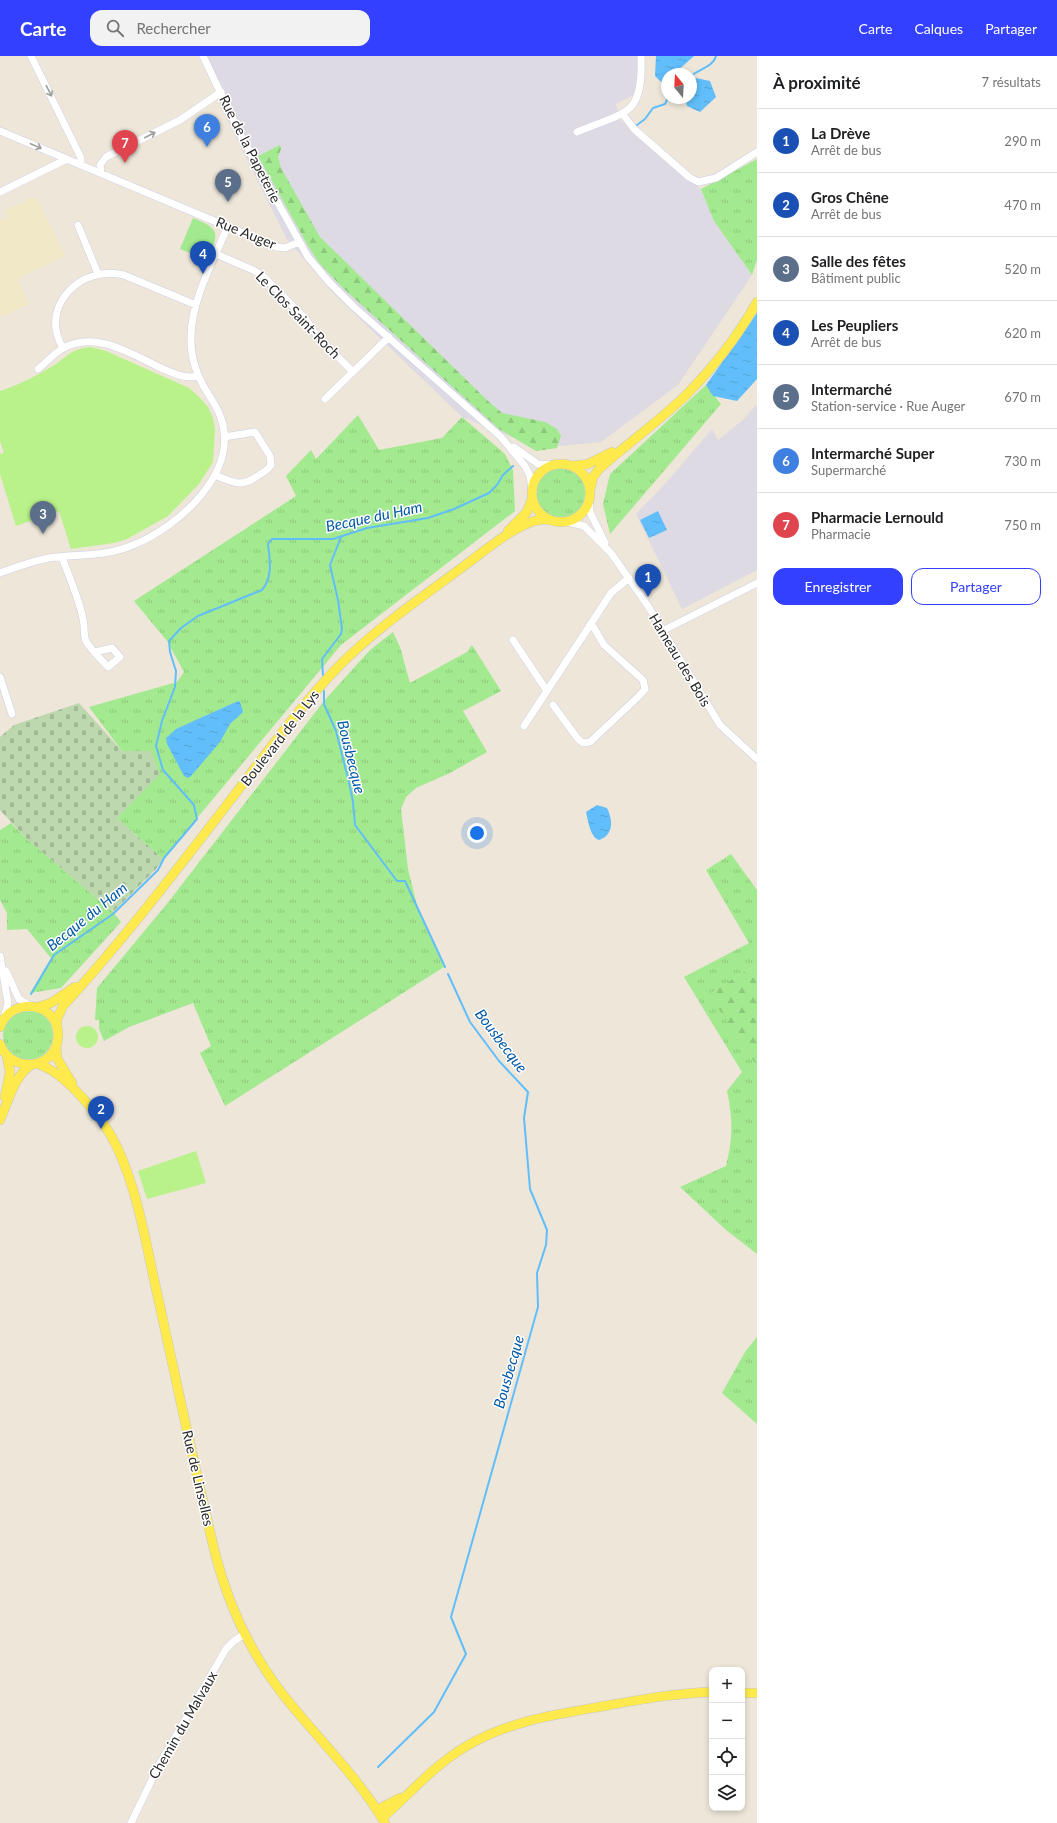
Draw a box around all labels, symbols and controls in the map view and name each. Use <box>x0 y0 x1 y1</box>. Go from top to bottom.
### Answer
search box <box>90 10 370 46</box>
text: Carte <box>20 17 66 40</box>
icon: search <box>104 17 126 39</box>
text: Rechercher <box>136 19 211 37</box>
text: Carte <box>859 20 892 37</box>
text: Calques <box>914 20 963 37</box>
text: Partager <box>985 20 1037 37</box>
north arrow <box>661 68 697 104</box>
text: À proximité <box>773 72 861 93</box>
text: 7 résultats <box>982 74 1041 90</box>
one-way arrow <box>45 85 53 97</box>
street label: Rue de la Papeterie <box>216 92 285 205</box>
pin: 6 <box>194 114 220 147</box>
text: La Drève <box>811 124 870 142</box>
pin: 7 <box>112 130 138 163</box>
one-way arrow <box>143 131 155 139</box>
text: 1 <box>782 133 790 149</box>
text: 290 m <box>1004 133 1041 149</box>
text: Arrêt de bus <box>811 142 881 158</box>
one-way arrow <box>30 143 42 150</box>
pin: 5 <box>215 169 241 202</box>
text: Gros Chêne <box>811 188 889 206</box>
text: 2 <box>782 197 790 213</box>
text: 470 m <box>1004 197 1041 213</box>
text: Arrêt de bus <box>811 206 881 222</box>
street label: Rue Auger <box>214 213 279 252</box>
pin: 4 <box>190 241 216 274</box>
text: Salle des fêtes <box>811 252 906 270</box>
text: 3 <box>782 261 790 277</box>
text: 520 m <box>1004 261 1041 277</box>
street label: Le Clos Saint-Roch <box>253 268 344 362</box>
text: Bâtiment public <box>811 270 901 286</box>
text: Les Peupliers <box>811 316 898 334</box>
text: 4 <box>782 325 790 341</box>
text: 620 m <box>1004 325 1041 341</box>
text: Arrêt de bus <box>811 334 881 350</box>
text: Intermarché <box>811 380 892 398</box>
text: 5 <box>782 389 790 405</box>
text: 670 m <box>1004 389 1041 405</box>
text: Station-service · Rue Auger <box>811 398 965 414</box>
text: Intermarché Super <box>811 444 934 462</box>
text: 6 <box>782 453 790 469</box>
text: 730 m <box>1004 453 1041 469</box>
text: Supermarché <box>811 462 886 478</box>
water label: Becque du Ham <box>324 497 424 535</box>
pin: 3 <box>30 501 56 534</box>
text: Pharmacie Lernould <box>811 508 944 526</box>
text: 7 <box>782 517 790 533</box>
text: 750 m <box>1004 517 1041 533</box>
text: Pharmacie <box>811 526 871 542</box>
pin: 1 <box>635 564 661 597</box>
button: Enregistrer <box>773 568 903 605</box>
button: Partager <box>911 568 1041 605</box>
street label: Hameau des Bois <box>646 610 715 709</box>
street label: Boulevard de la Lys <box>237 686 322 789</box>
water label: Bousbecque <box>334 718 370 795</box>
your location <box>467 823 487 843</box>
water label: Becque du Ham <box>42 878 130 954</box>
water label: Bousbecque <box>472 1005 532 1076</box>
pin: 2 <box>88 1096 114 1129</box>
water label: Bousbecque <box>489 1333 527 1410</box>
street label: Rue de Linselles <box>179 1428 218 1528</box>
map controls <box>709 1667 745 1811</box>
button: + <box>709 1667 745 1703</box>
street label: Chemin du Malvaux <box>145 1668 220 1782</box>
button: − <box>709 1703 745 1739</box>
button: locate <box>709 1739 745 1775</box>
button: layers <box>709 1775 745 1811</box>

